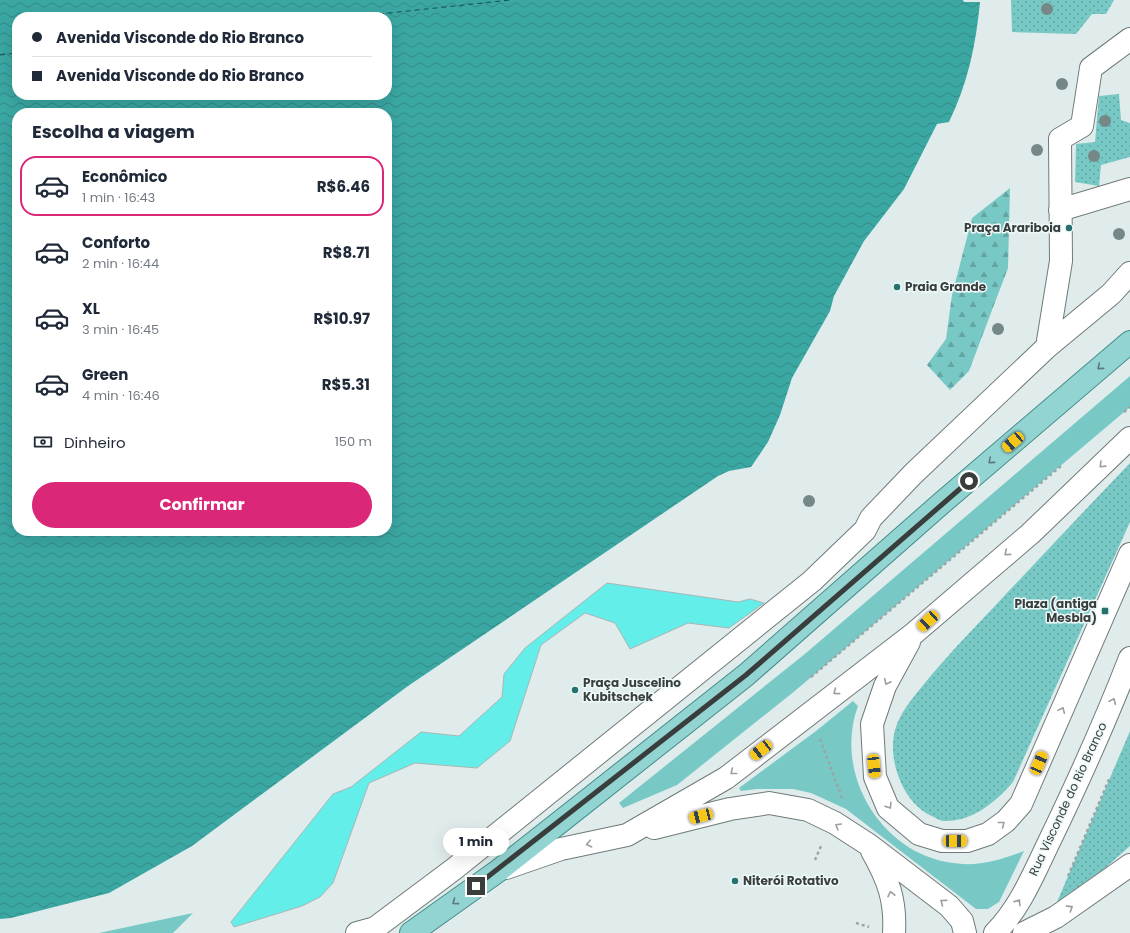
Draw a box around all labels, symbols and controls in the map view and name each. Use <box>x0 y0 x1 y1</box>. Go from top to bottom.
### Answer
text: Avenida Visconde do Rio Branco <box>56 27 304 48</box>
text: Avenida Visconde do Rio Branco <box>56 65 304 86</box>
text: Escolha a viagem <box>32 119 195 144</box>
text: Econômico <box>82 166 167 187</box>
icon: car <box>34 168 70 204</box>
text: R$6.46 <box>317 176 370 197</box>
text: 1 min · 16:43 <box>82 188 155 207</box>
place label: Praça Arariboia <box>964 219 1061 236</box>
marker: Praça Arariboia <box>1064 223 1074 233</box>
text: Conforto <box>82 232 150 253</box>
icon: car <box>34 234 70 270</box>
text: R$8.71 <box>323 242 370 263</box>
text: 2 min · 16:44 <box>82 254 159 273</box>
place label: Praia Grande <box>905 278 987 295</box>
marker: Praia Grande <box>892 282 902 292</box>
text: XL <box>82 298 100 319</box>
icon: car <box>34 300 70 336</box>
text: R$10.97 <box>313 308 370 329</box>
text: 3 min · 16:45 <box>82 320 159 339</box>
one-way arrow <box>1098 363 1105 370</box>
text: Green <box>82 364 128 385</box>
icon: car <box>34 366 70 402</box>
text: R$5.31 <box>322 374 370 395</box>
text: 4 min · 16:46 <box>82 386 160 405</box>
car <box>1000 430 1026 454</box>
icon: cash <box>32 431 54 453</box>
text: Dinheiro <box>64 432 126 453</box>
text: 150 m <box>335 432 372 451</box>
one-way arrow <box>989 457 996 464</box>
one-way arrow <box>1099 460 1107 468</box>
route start <box>960 472 978 490</box>
button: Confirmar <box>32 482 372 528</box>
one-way arrow <box>1004 549 1012 556</box>
place label: Plaza (antiga Mesbla) <box>1015 595 1097 626</box>
marker: Plaza (antiga Mesbla) <box>1100 606 1110 616</box>
car <box>915 608 941 634</box>
place label: Praça Juscelino Kubitschek <box>583 674 681 705</box>
one-way arrow <box>884 678 892 686</box>
marker: Praça Juscelino Kubitschek <box>570 685 580 695</box>
one-way arrow <box>833 688 840 695</box>
one-way arrow <box>1108 698 1116 705</box>
one-way arrow <box>1057 707 1065 715</box>
street label: Rua Visconde do Rio Branco <box>1024 719 1111 878</box>
car <box>748 738 774 762</box>
car <box>1029 750 1049 776</box>
car <box>867 753 881 779</box>
one-way arrow <box>730 767 737 775</box>
one-way arrow <box>884 802 892 809</box>
car <box>688 807 714 825</box>
one-way arrow <box>997 822 1004 829</box>
one-way arrow <box>835 823 842 830</box>
callout: 1 min <box>443 828 509 856</box>
text: 1 min <box>459 832 493 851</box>
car <box>943 835 967 847</box>
one-way arrow <box>585 839 592 847</box>
place label: Niterói Rotativo <box>743 872 839 889</box>
marker: Niterói Rotativo <box>730 876 740 886</box>
route end <box>467 877 485 895</box>
one-way arrow <box>888 891 896 898</box>
one-way arrow <box>452 897 459 905</box>
one-way arrow <box>1013 899 1021 906</box>
one-way arrow <box>941 900 948 907</box>
one-way arrow <box>1066 906 1073 913</box>

